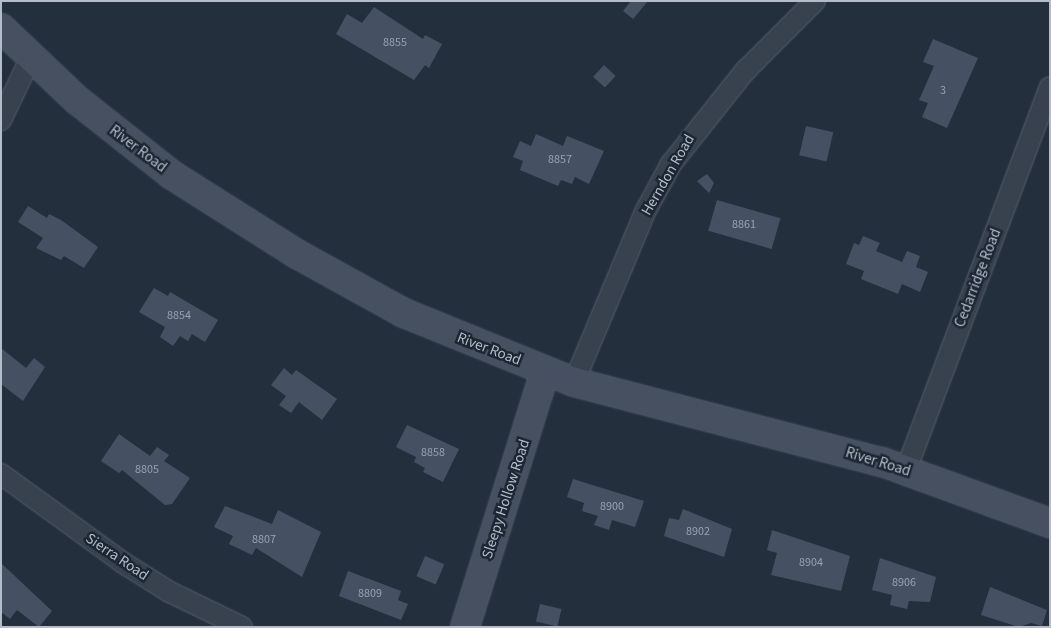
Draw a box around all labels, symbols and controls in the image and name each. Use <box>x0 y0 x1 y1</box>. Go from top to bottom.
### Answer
house number: 8855 <box>383 36 407 50</box>
house number: 3 <box>940 84 946 98</box>
street label: River Road <box>106 122 170 176</box>
street label: Herndon Road <box>638 131 698 219</box>
house number: 8857 <box>548 153 572 167</box>
house number: 8861 <box>732 218 756 232</box>
street label: Cedarridge Road <box>951 226 1005 330</box>
house number: 8854 <box>167 309 191 323</box>
street label: River Road <box>454 329 524 369</box>
street label: Sleepy Hollow Road <box>478 437 534 561</box>
street label: River Road <box>843 444 913 480</box>
house number: 8858 <box>421 446 445 460</box>
house number: 8805 <box>135 463 159 477</box>
house number: 8900 <box>600 500 624 514</box>
house number: 8902 <box>686 525 710 539</box>
street label: Sierra Road <box>82 529 152 585</box>
house number: 8807 <box>252 533 276 547</box>
house number: 8904 <box>799 556 823 570</box>
house number: 8906 <box>892 576 916 590</box>
house number: 8809 <box>358 587 382 601</box>

